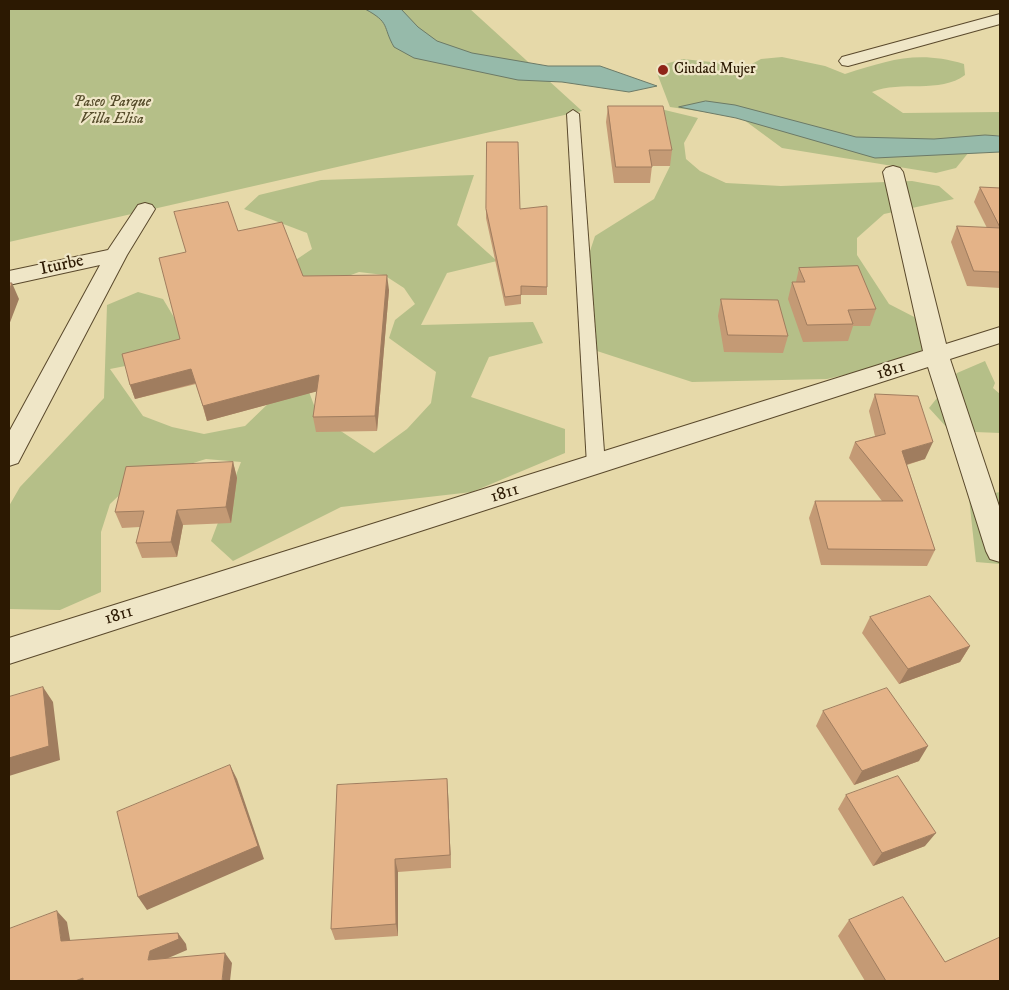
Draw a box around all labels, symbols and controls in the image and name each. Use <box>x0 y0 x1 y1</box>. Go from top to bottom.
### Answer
place label: Ciudad Mujer <box>674 61 756 79</box>
marker: Ciudad Mujer <box>656 63 670 77</box>
park label: Paseo Parque Villa Elisa <box>73 94 151 129</box>
street label: Iturbe <box>38 251 86 281</box>
street label: 1811 <box>874 356 908 386</box>
street label: 1811 <box>488 479 522 509</box>
street label: 1811 <box>102 601 136 631</box>

